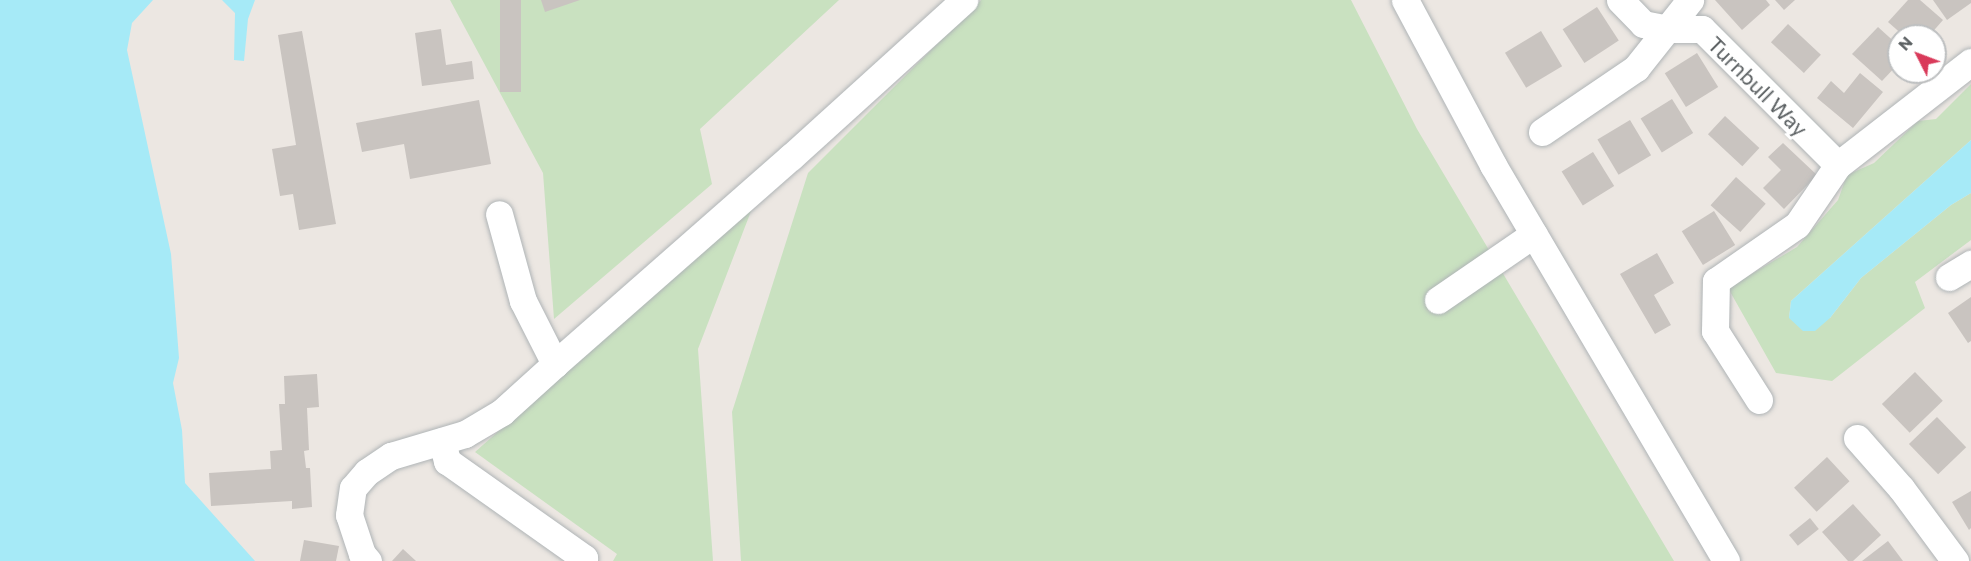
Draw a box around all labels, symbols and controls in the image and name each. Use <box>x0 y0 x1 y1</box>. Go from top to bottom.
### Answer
north arrow <box>1887 24 1947 84</box>
street label: Turnbull Way <box>1703 31 1813 141</box>
text: N <box>1894 32 1916 54</box>

